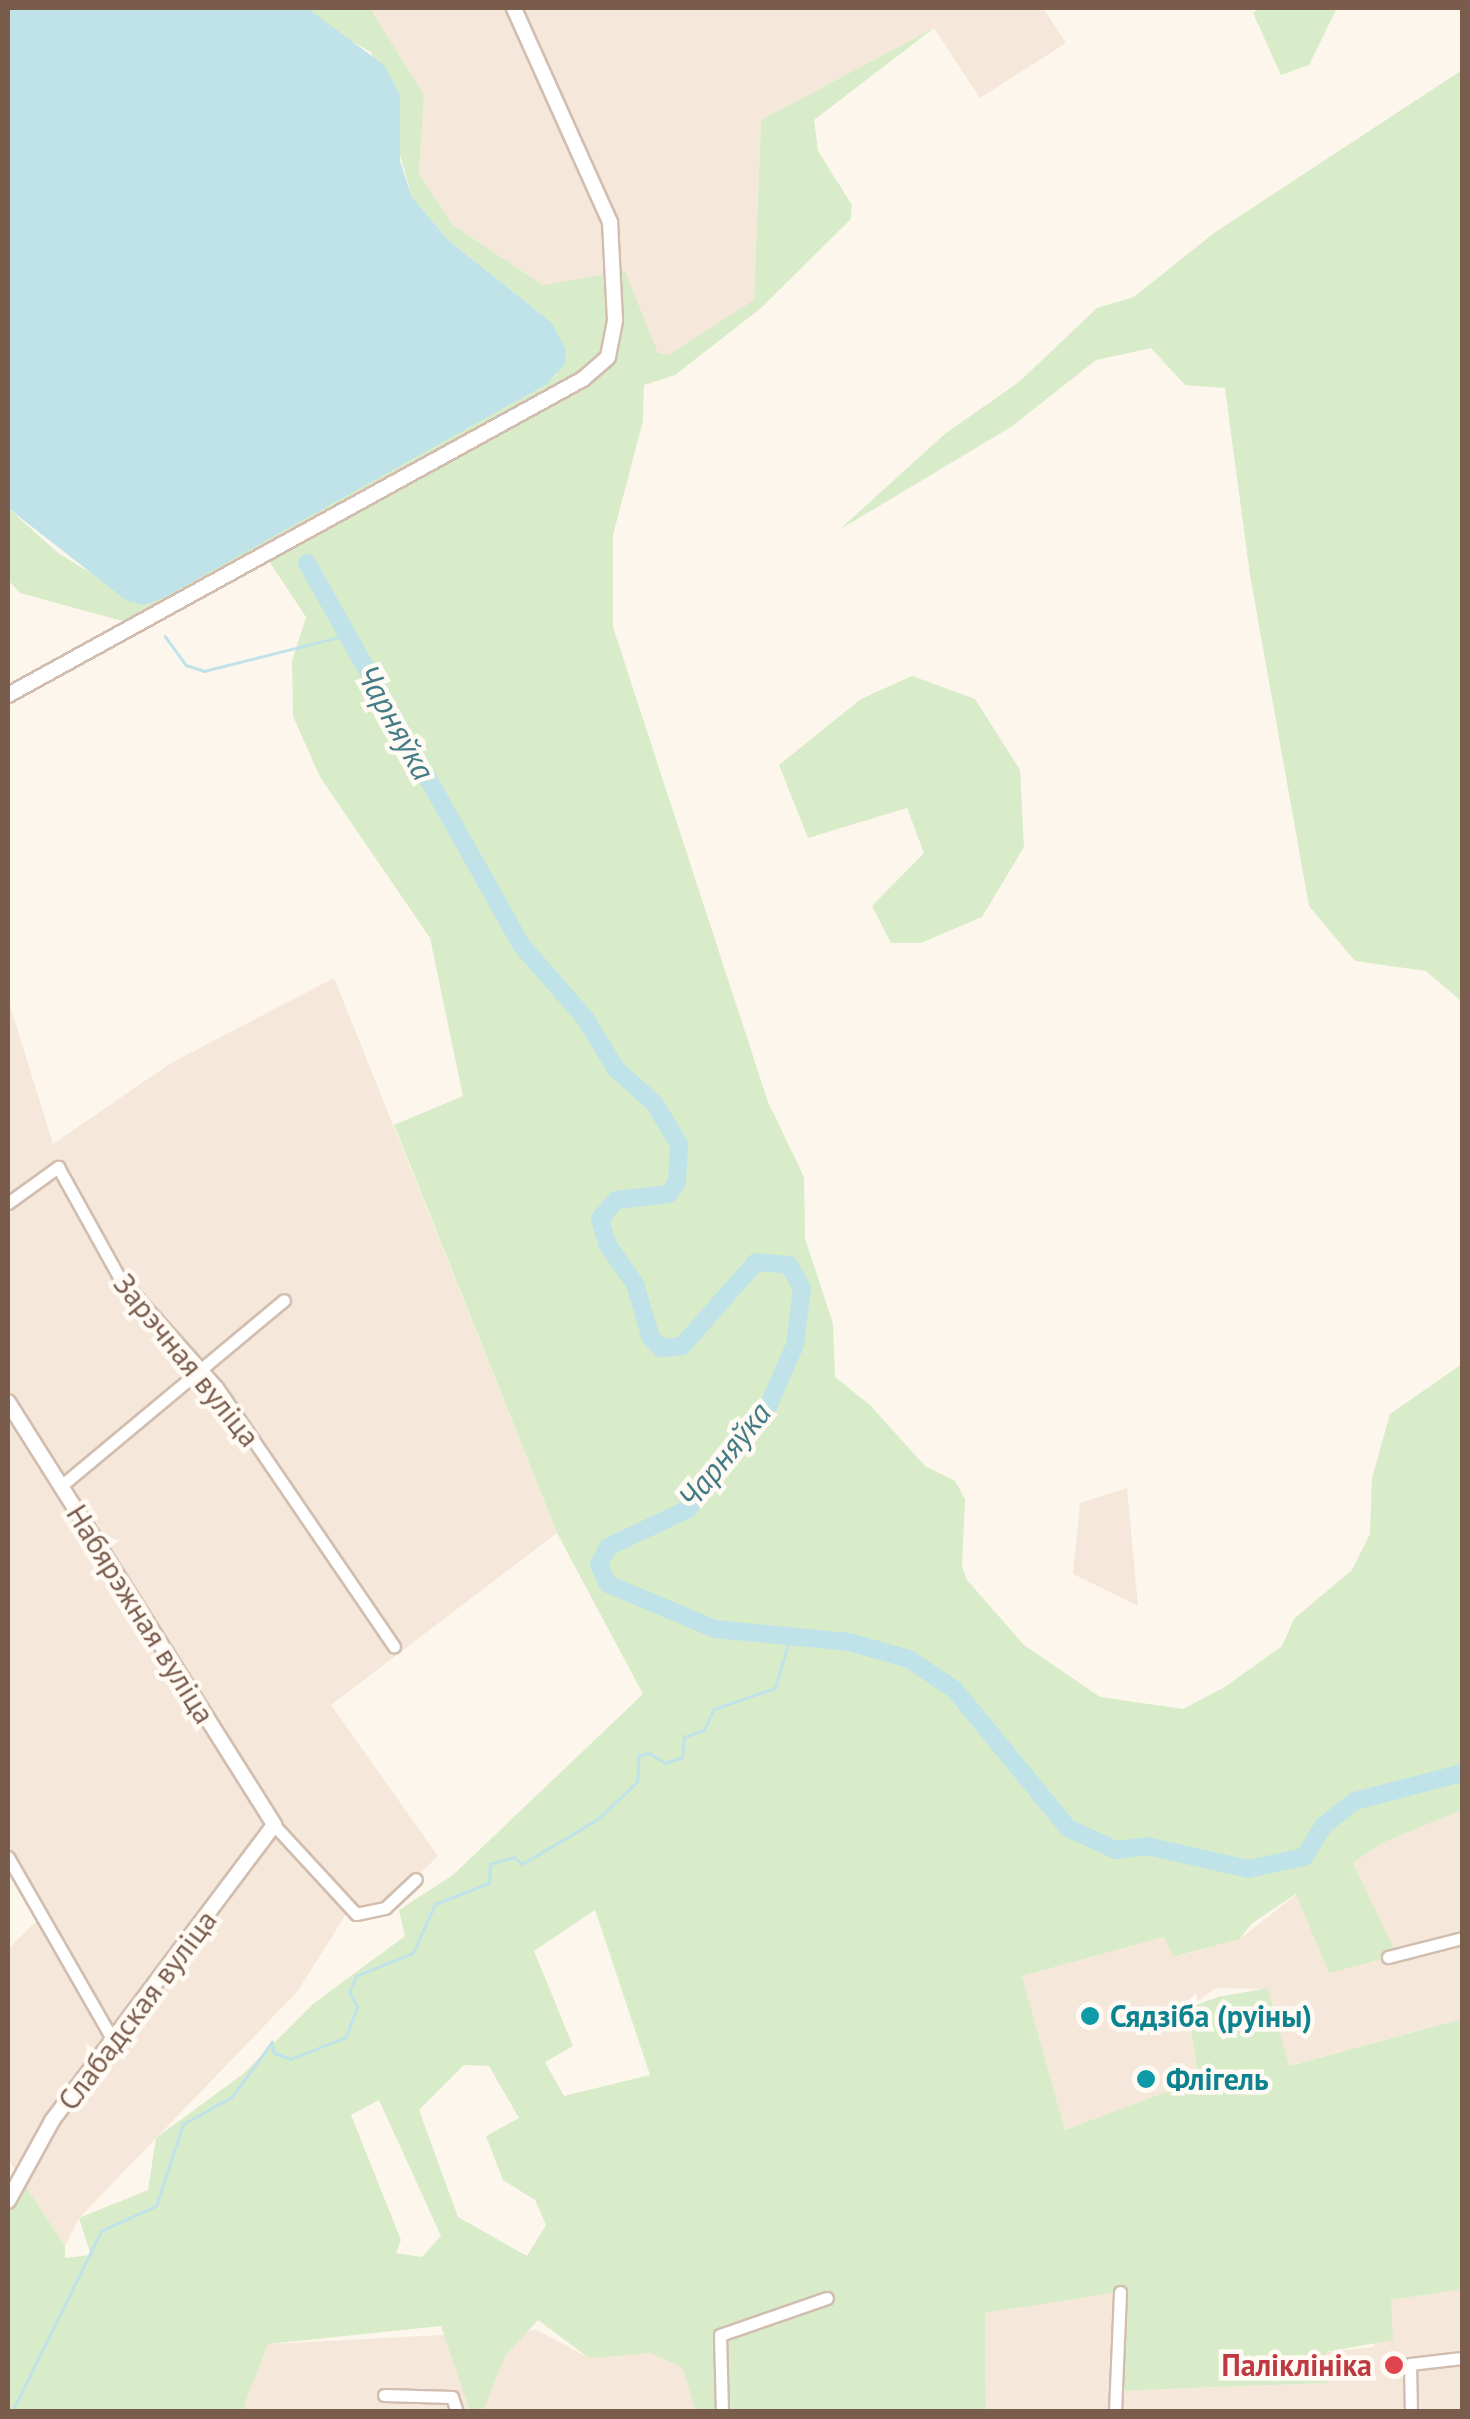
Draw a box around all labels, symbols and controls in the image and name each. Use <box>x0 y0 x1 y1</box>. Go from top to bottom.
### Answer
water label: Чарняўка <box>349 658 443 786</box>
street label: Зарэчная вуліца <box>106 1266 268 1454</box>
water label: Чарняўка <box>670 1394 778 1516</box>
street label: Набярэжная вуліца <box>59 1498 223 1730</box>
street label: Слабадская вуліца <box>50 1903 224 2117</box>
place label: Сядзіба (руіны) <box>1110 1998 1312 2034</box>
marker: Сядзіба (руіны) <box>1079 2005 1101 2027</box>
place label: Флігель <box>1166 2061 1269 2097</box>
marker: Флігель <box>1135 2068 1157 2090</box>
place label: Паліклініка <box>1222 2347 1372 2383</box>
marker: Паліклініка <box>1381 2352 1407 2378</box>

